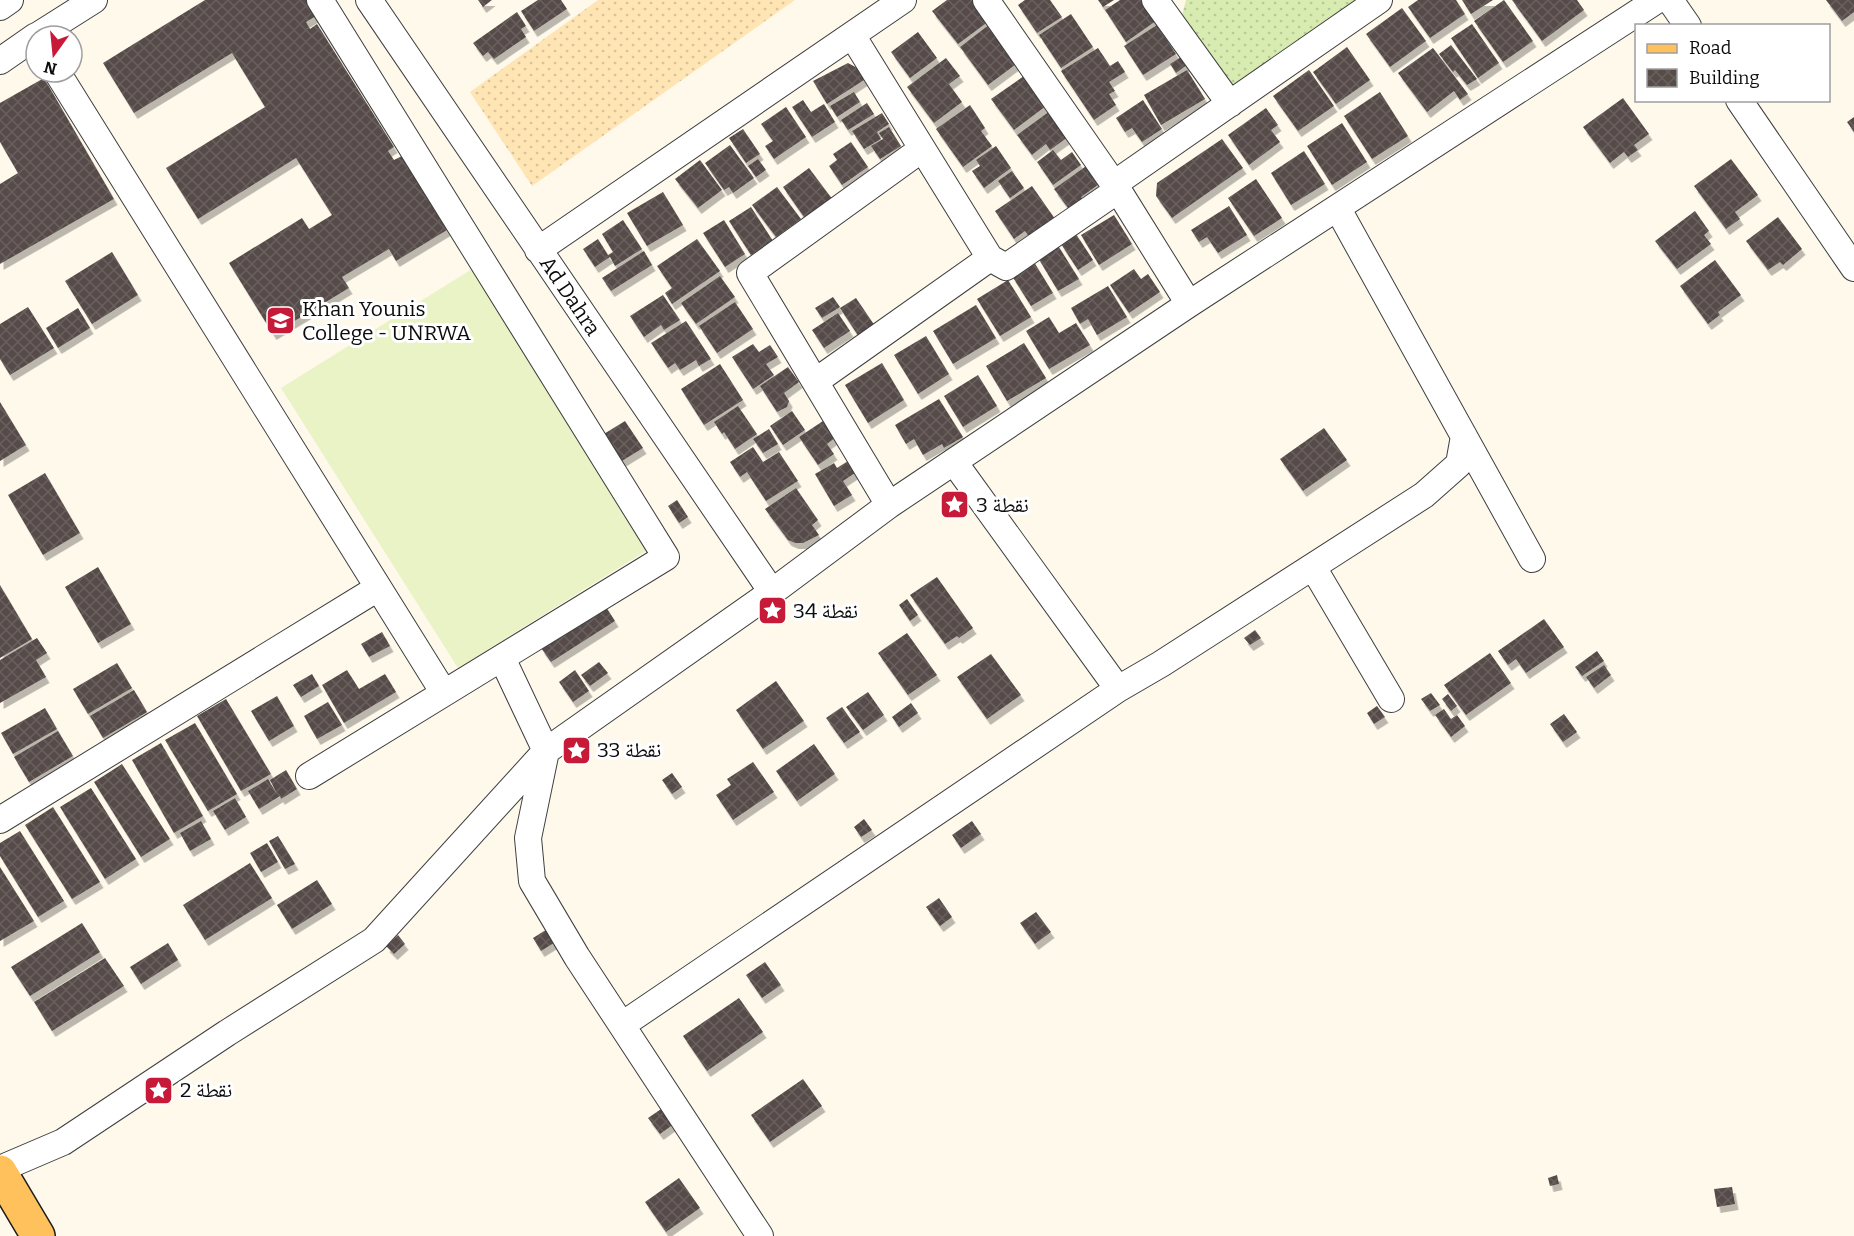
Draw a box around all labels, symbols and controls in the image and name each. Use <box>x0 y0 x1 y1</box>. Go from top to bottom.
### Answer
north arrow <box>24 24 84 84</box>
legend <box>1635 24 1830 102</box>
text: Road <box>1689 37 1732 59</box>
text: N <box>42 57 59 79</box>
text: Building <box>1689 67 1760 89</box>
street label: Ad Dahra <box>534 251 606 341</box>
place label: Khan Younis College - UNRWA <box>302 296 471 346</box>
school or university icon: Khan Younis College - UNRWA <box>265 305 297 337</box>
place icon: نقطة 3 <box>939 489 971 521</box>
place label: نقطة 3 <box>976 492 1029 518</box>
place icon: نقطة 34 <box>756 595 788 627</box>
place label: نقطة 34 <box>793 598 858 624</box>
place icon: نقطة 33 <box>560 734 592 766</box>
place label: نقطة 33 <box>597 737 661 763</box>
place icon: نقطة 2 <box>143 1074 175 1106</box>
place label: نقطة 2 <box>180 1077 232 1103</box>

